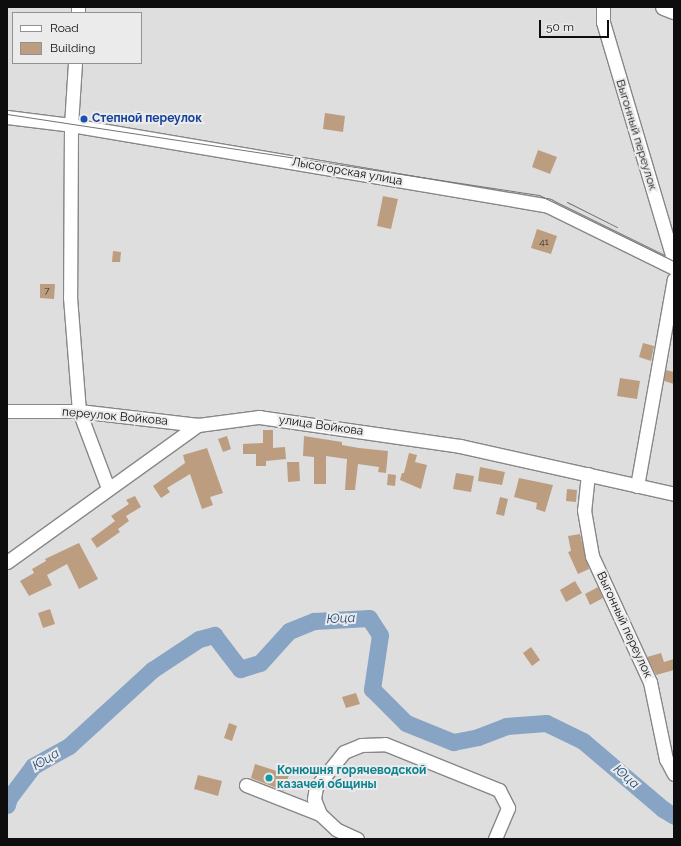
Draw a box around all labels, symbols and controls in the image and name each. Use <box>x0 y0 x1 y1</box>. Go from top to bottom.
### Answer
legend <box>12 12 142 64</box>
scale bar <box>541 12 611 38</box>
text: 50 m <box>546 20 574 34</box>
text: Road <box>50 21 79 35</box>
text: Building <box>50 41 96 55</box>
street label: Выгонный переулок <box>612 78 660 192</box>
place label: Степной переулок <box>92 112 202 126</box>
marker: Степной переулок <box>79 114 89 124</box>
street label: Лысогорская улица <box>290 155 404 189</box>
house number: 41 <box>539 236 549 248</box>
house number: 7 <box>44 285 50 297</box>
street label: переулок Войкова <box>61 405 169 429</box>
street label: улица Войкова <box>278 413 364 439</box>
street label: Выгонный переулок <box>593 570 655 680</box>
water label: Юца <box>326 610 356 628</box>
water label: Юца <box>30 746 62 774</box>
water label: Юца <box>610 762 642 792</box>
place label: Конюшня горячеводской казачей общины <box>277 764 426 792</box>
marker: Конюшня горячеводской казачей общины <box>264 773 274 783</box>

